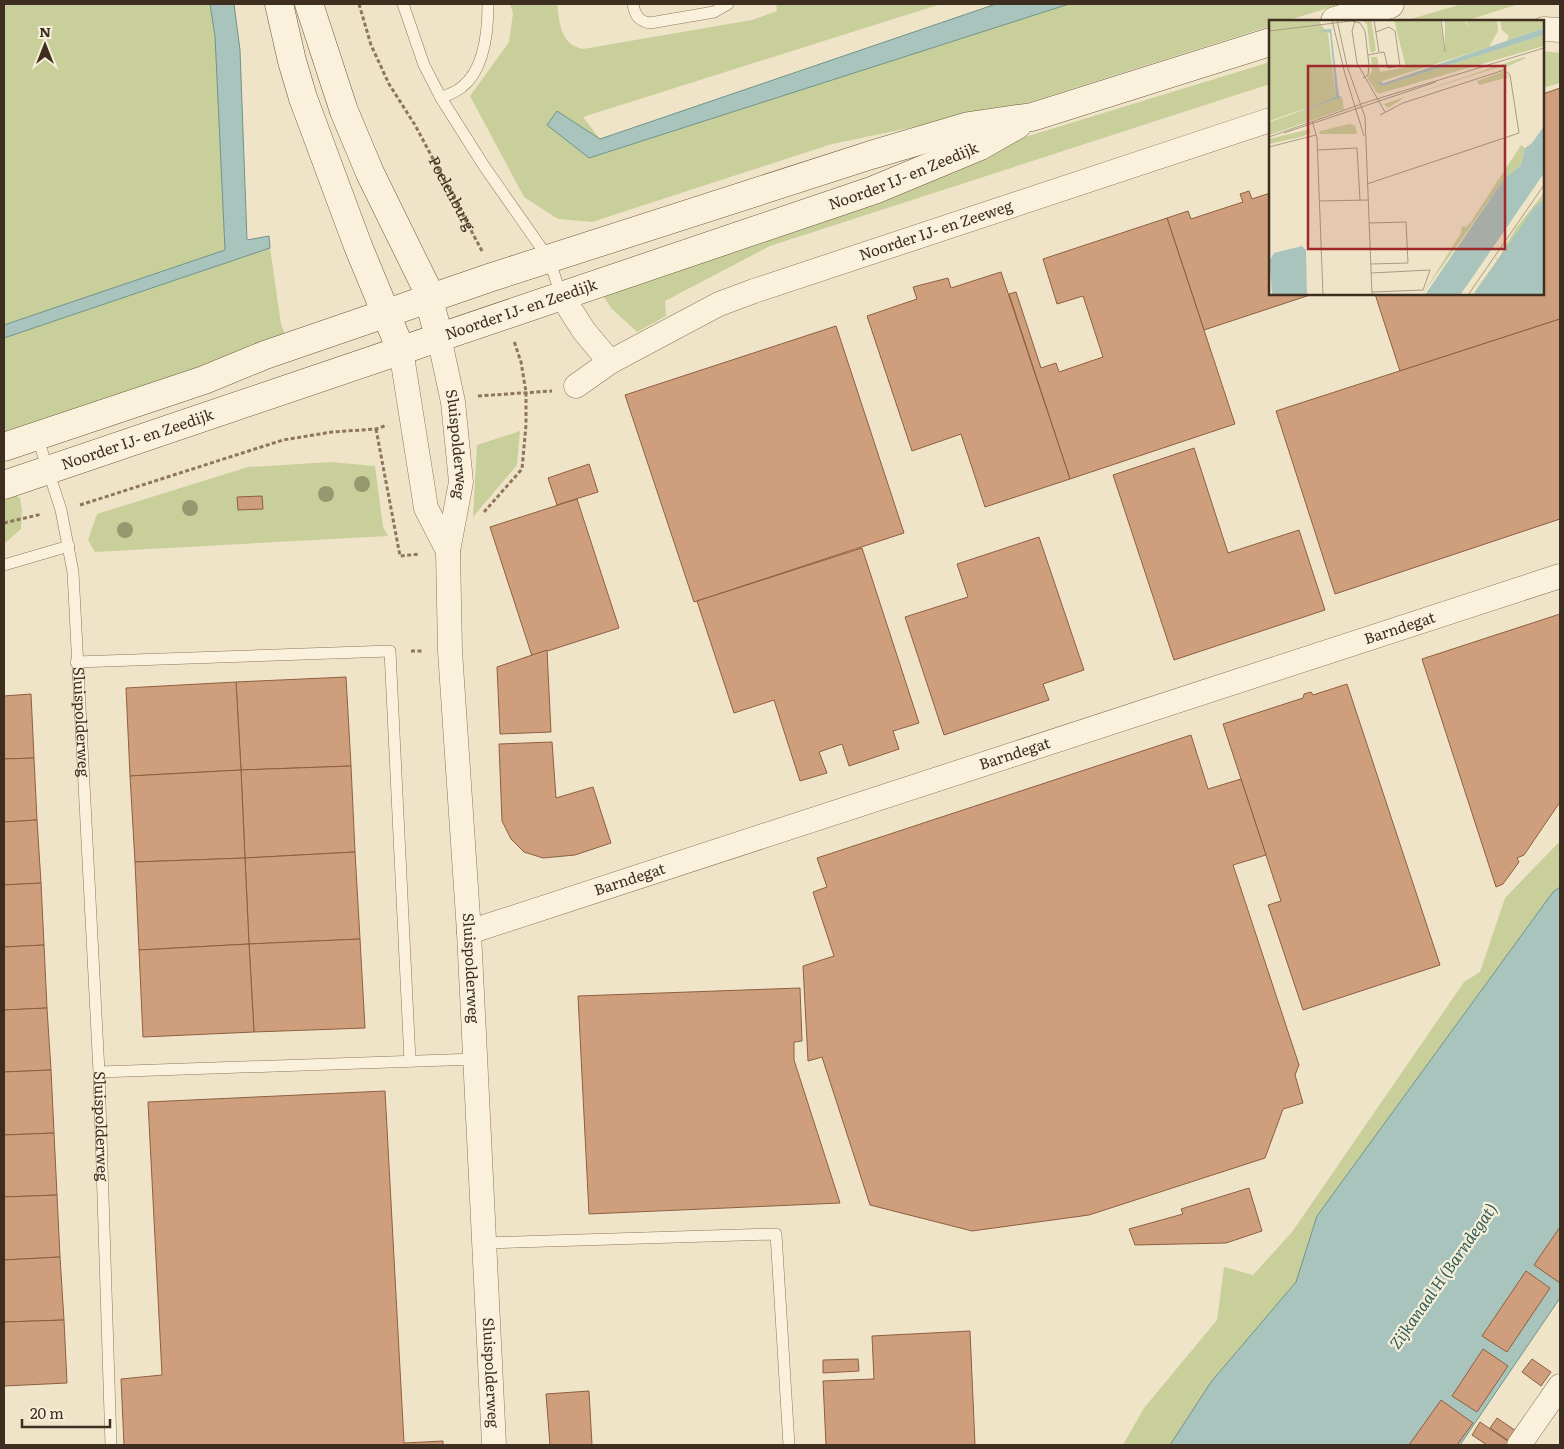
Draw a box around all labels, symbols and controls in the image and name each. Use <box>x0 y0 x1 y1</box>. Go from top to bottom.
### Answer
north arrow <box>20 20 70 70</box>
inset map <box>1269 20 1544 295</box>
text: N <box>39 21 51 41</box>
street label: Noorder IJ- en Zeedijk <box>825 135 982 215</box>
street label: Poelenburg <box>424 152 482 235</box>
street label: Noorder IJ- en Zeeweg <box>856 193 1016 265</box>
street label: Noorder IJ- en Zeedijk <box>441 271 601 345</box>
street label: Sluispolderweg <box>441 387 474 502</box>
street label: Noorder IJ- en Zeedijk <box>58 402 217 475</box>
street label: Barndegat <box>1361 605 1438 649</box>
street label: Sluispolderweg <box>68 666 97 778</box>
street label: Barndegat <box>976 730 1053 775</box>
street label: Barndegat <box>591 856 668 900</box>
street label: Sluispolderweg <box>458 912 486 1024</box>
street label: Sluispolderweg <box>89 1071 116 1183</box>
water label: Zijkanaal H (Barndegat) <box>1383 1197 1502 1353</box>
street label: Sluispolderweg <box>478 1317 506 1429</box>
scale bar <box>22 1396 110 1428</box>
text: 20 m <box>30 1401 64 1424</box>

